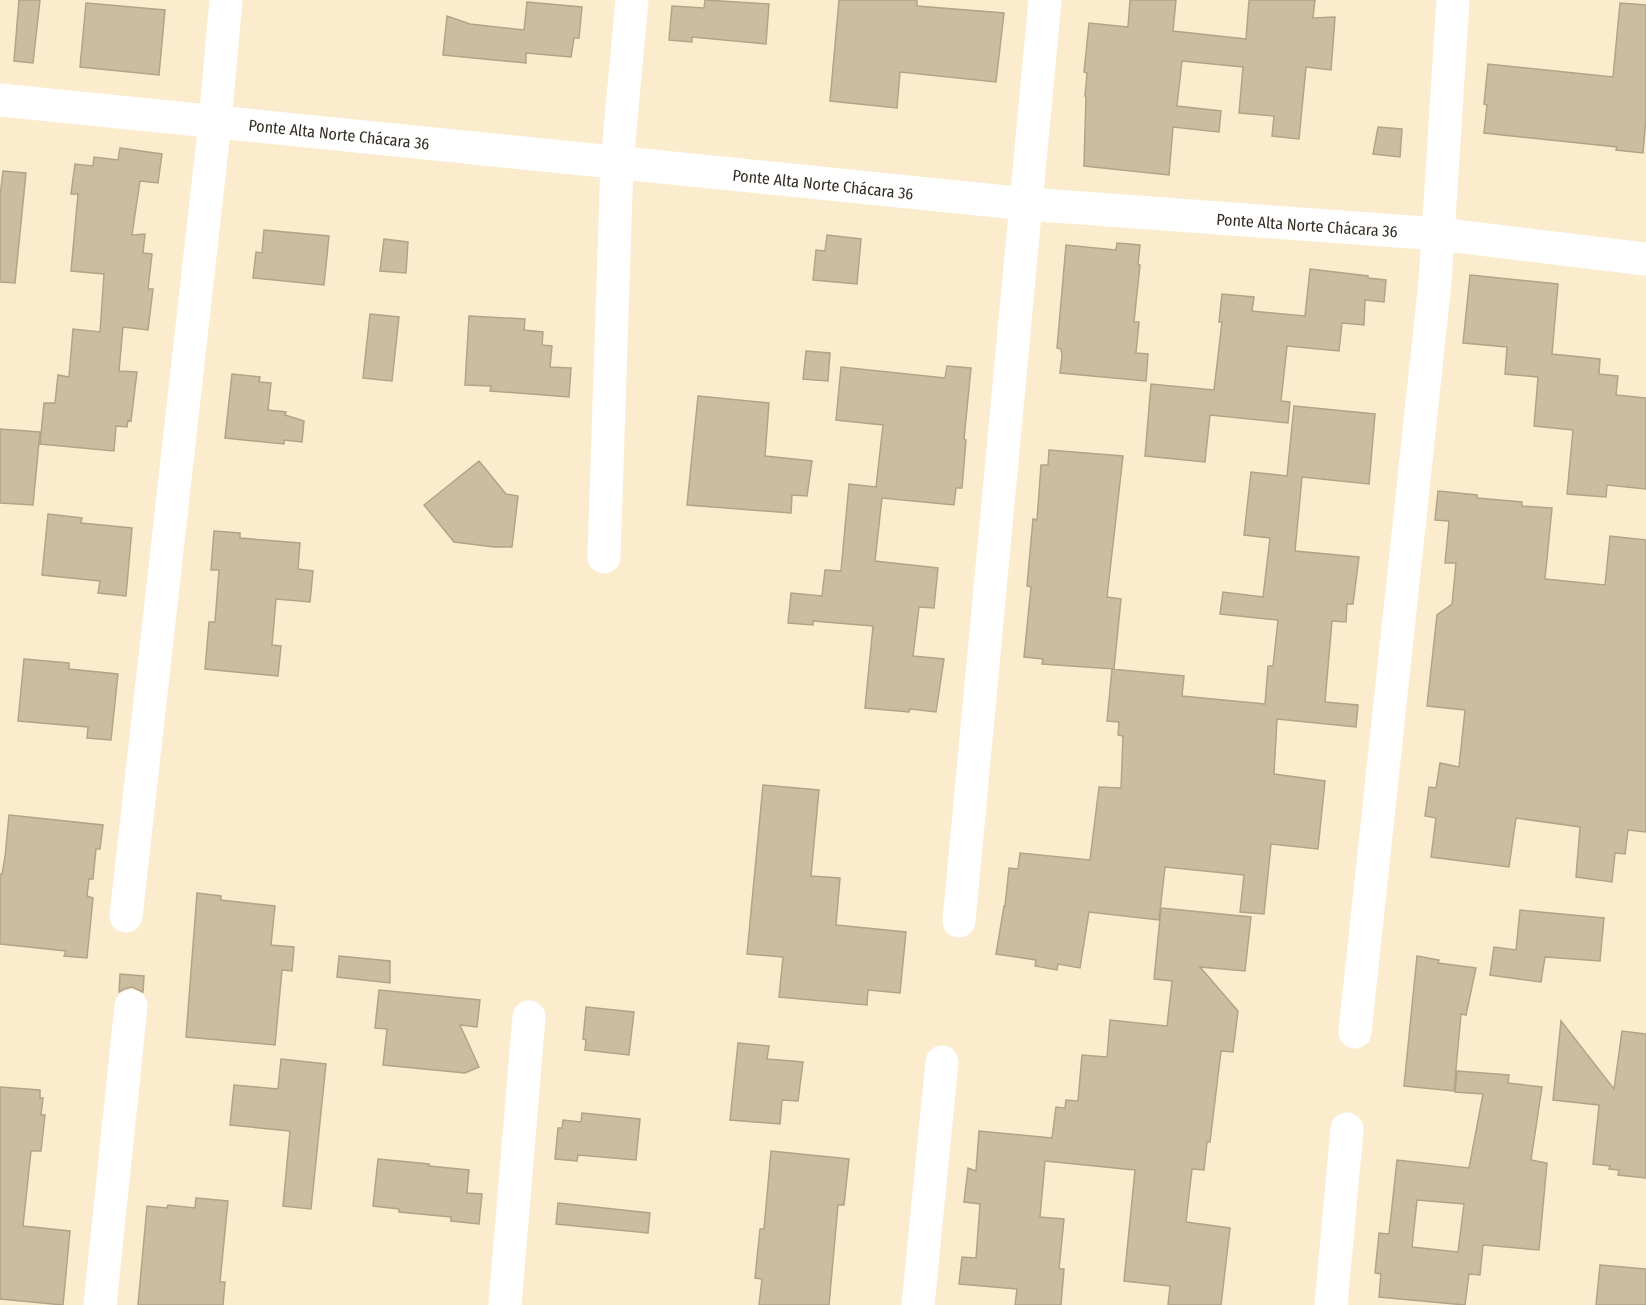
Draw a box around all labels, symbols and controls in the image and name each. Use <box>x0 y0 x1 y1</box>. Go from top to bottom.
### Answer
street label: Ponte Alta Norte Chácara 36 <box>248 116 430 153</box>
street label: Ponte Alta Norte Chácara 36 <box>732 166 914 203</box>
street label: Ponte Alta Norte Chácara 36 <box>1216 210 1398 241</box>

